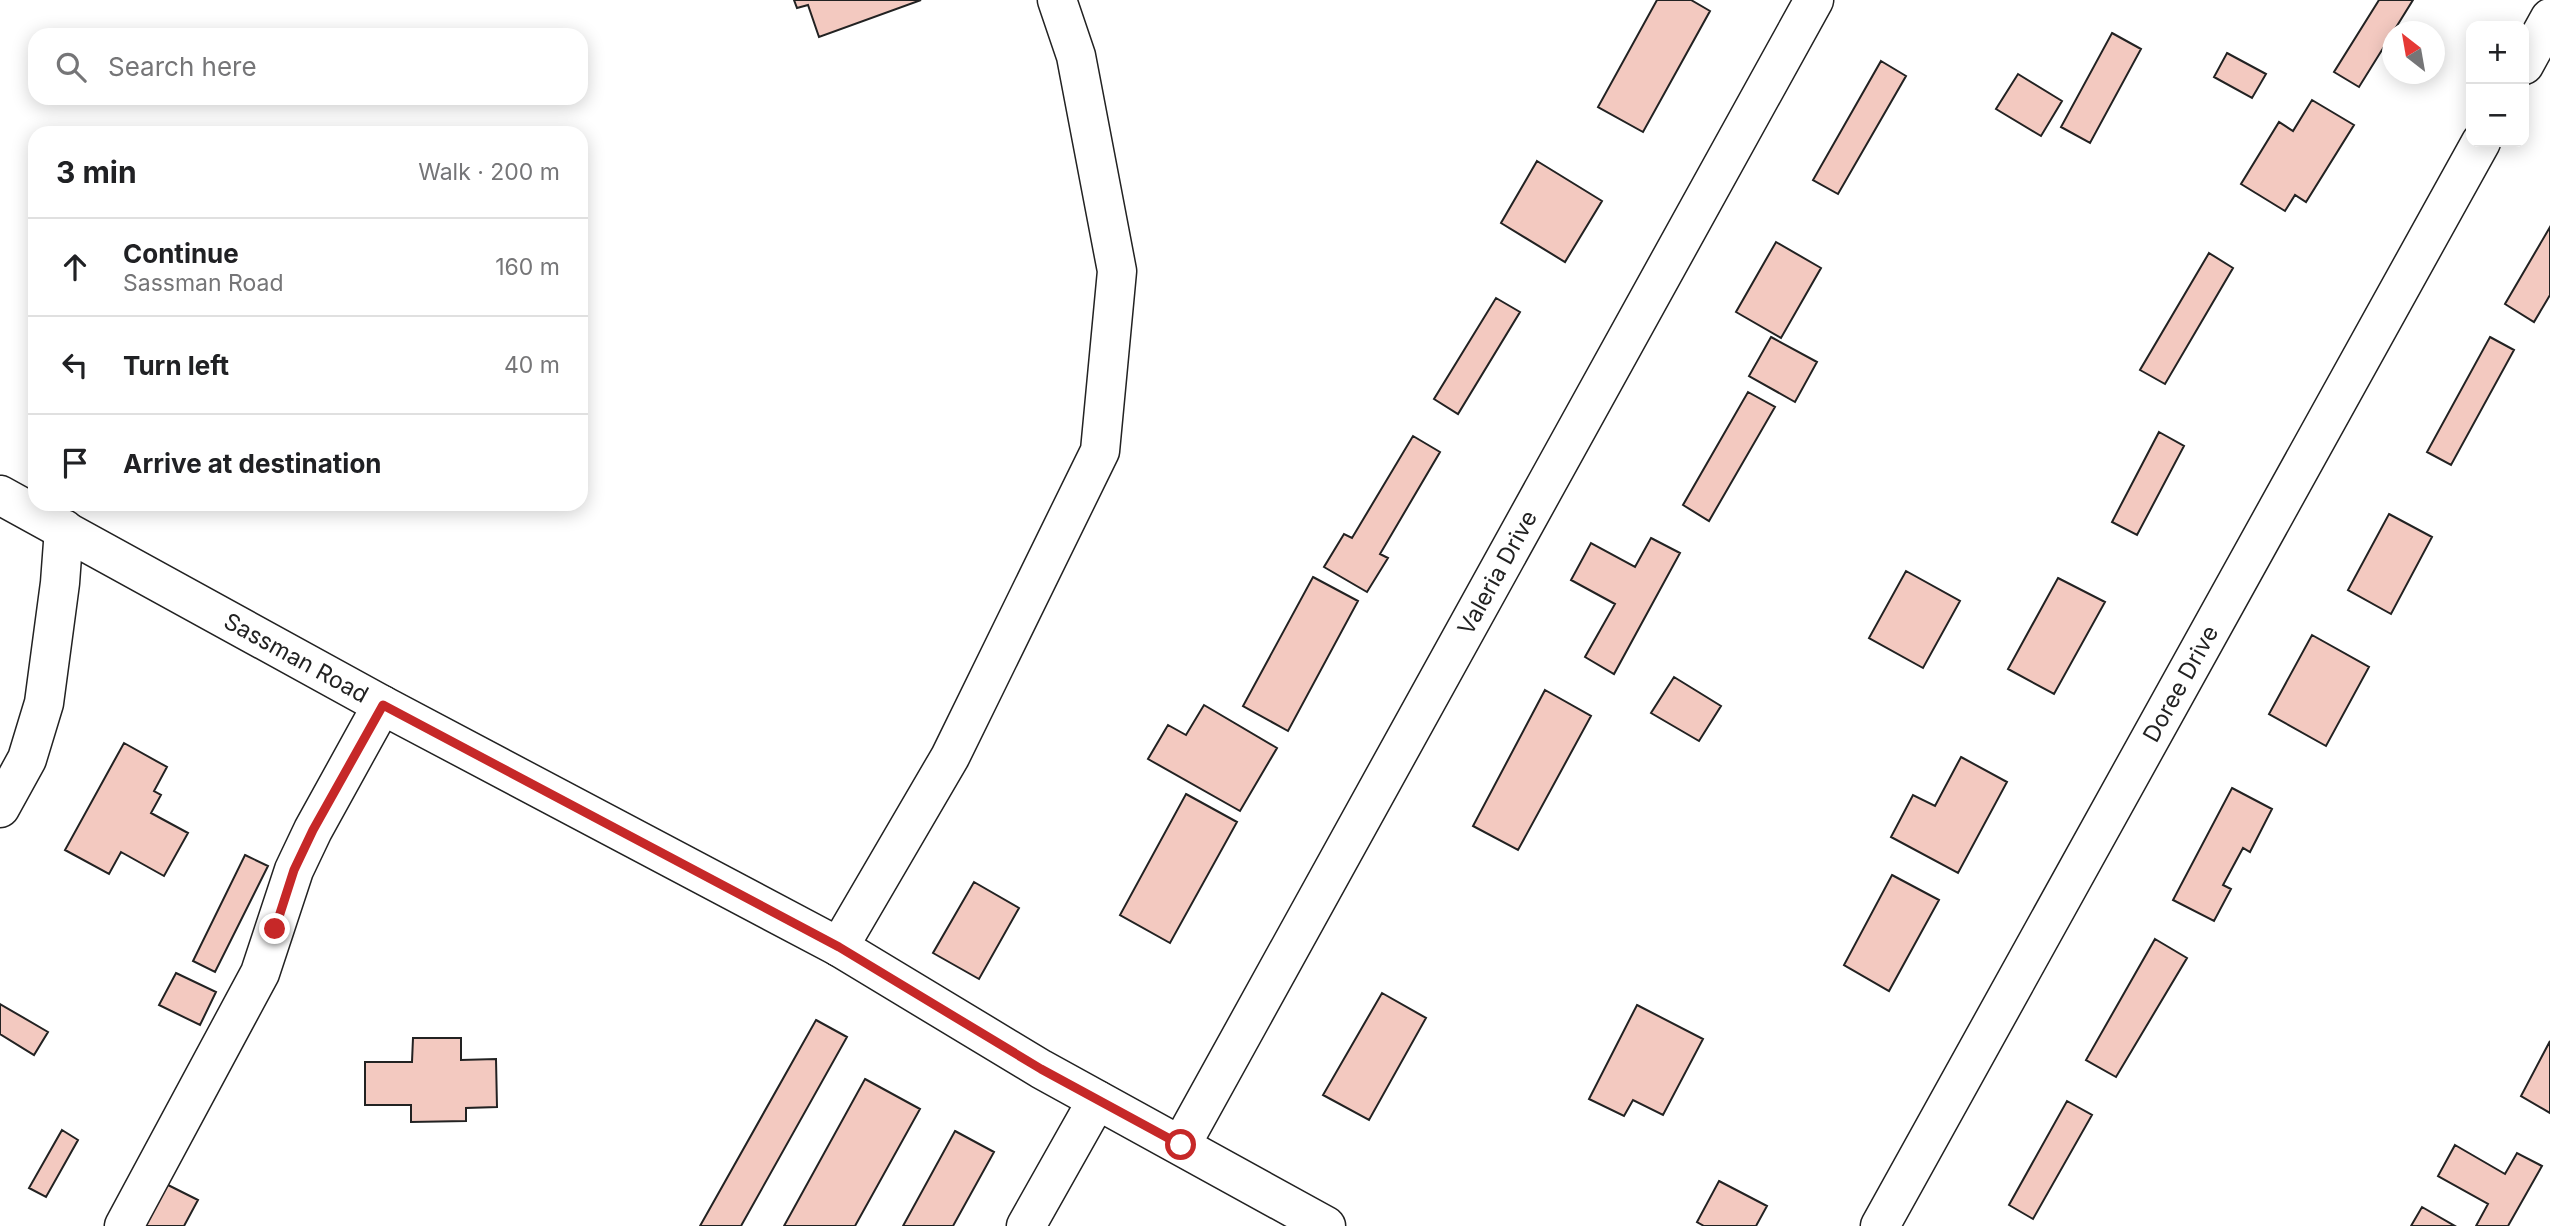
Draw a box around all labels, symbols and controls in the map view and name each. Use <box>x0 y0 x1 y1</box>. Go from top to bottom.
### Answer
north arrow <box>2382 21 2445 84</box>
map controls <box>2466 21 2529 147</box>
button: + <box>2466 21 2529 84</box>
search box <box>28 28 588 105</box>
icon: search <box>52 48 90 86</box>
text: Search here <box>108 51 257 82</box>
button: − <box>2466 84 2529 147</box>
text: 3 min <box>56 154 137 190</box>
text: Walk · 200 m <box>418 158 560 186</box>
text: Continue <box>123 238 239 269</box>
icon: ahead <box>56 248 94 286</box>
text: 160 m <box>495 253 560 281</box>
text: Sassman Road <box>123 269 284 297</box>
icon: left <box>56 346 94 384</box>
text: Turn left <box>123 350 229 381</box>
text: 40 m <box>504 351 560 379</box>
icon: arrive <box>56 444 94 482</box>
text: Arrive at destination <box>123 448 382 479</box>
street label: Valeria Drive <box>1452 506 1543 640</box>
street label: Sassman Road <box>219 607 373 709</box>
street label: Doree Drive <box>2137 621 2224 747</box>
route end <box>259 913 290 944</box>
route start <box>1165 1129 1196 1160</box>

